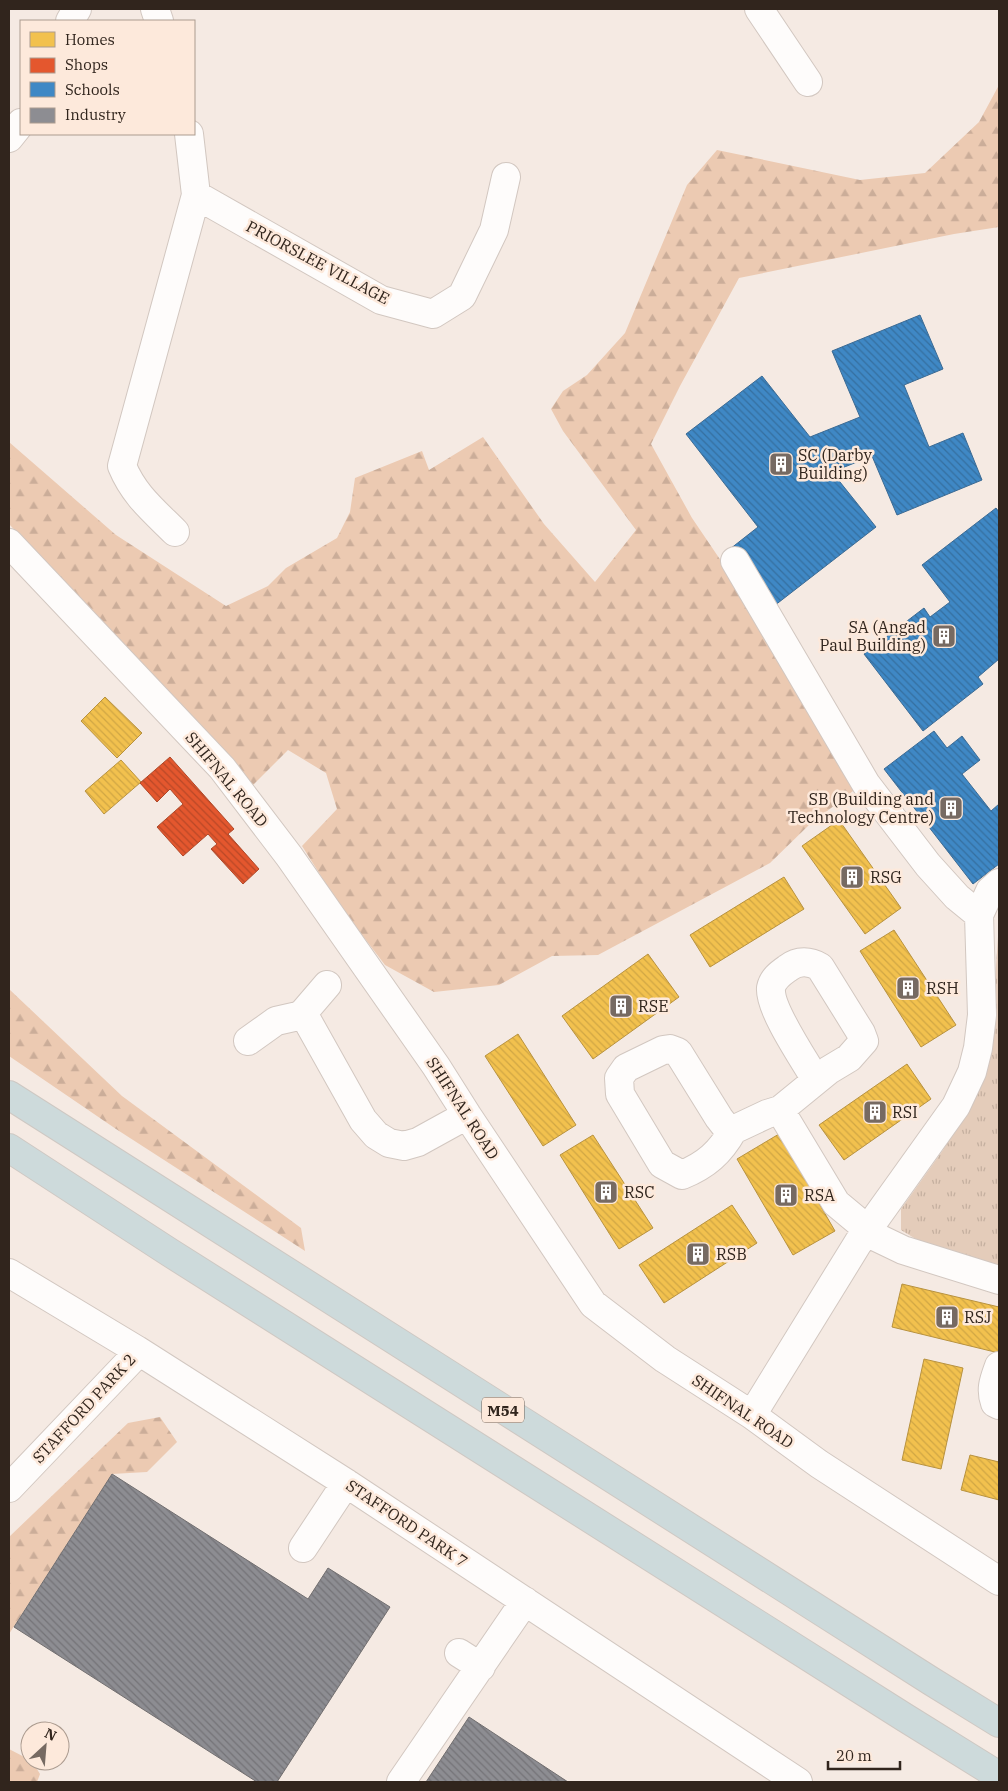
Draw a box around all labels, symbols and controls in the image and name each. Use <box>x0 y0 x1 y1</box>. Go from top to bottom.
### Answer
legend <box>20 20 195 135</box>
text: Homes <box>65 30 115 49</box>
text: Shops <box>65 55 108 74</box>
text: Schools <box>65 80 120 99</box>
text: Industry <box>65 105 126 124</box>
street label: PRIORSLEE VILLAGE <box>243 216 393 308</box>
place label: SC (Darby Building) <box>798 445 872 483</box>
building icon: SC (Darby Building) <box>768 451 794 477</box>
place label: SA (Angad Paul Building) <box>820 617 926 655</box>
building icon: SA (Angad Paul Building) <box>931 623 957 649</box>
street label: SHIFNAL ROAD <box>181 727 273 831</box>
place label: SB (Building and Technology Centre) <box>788 789 934 827</box>
building icon: SB (Building and Technology Centre) <box>938 795 964 821</box>
building icon: RSG <box>839 864 865 890</box>
place label: RSG <box>870 867 902 887</box>
building icon: RSH <box>895 975 921 1001</box>
place label: RSH <box>926 978 959 998</box>
building icon: RSE <box>608 993 634 1019</box>
place label: RSE <box>638 996 668 1016</box>
street label: SHIFNAL ROAD <box>422 1053 504 1163</box>
building icon: RSI <box>862 1099 888 1125</box>
place label: RSI <box>892 1102 918 1122</box>
building icon: RSC <box>593 1179 619 1205</box>
place label: RSC <box>624 1182 655 1202</box>
building icon: RSA <box>773 1182 799 1208</box>
place label: RSA <box>804 1185 835 1205</box>
building icon: RSB <box>685 1241 711 1267</box>
place label: RSB <box>716 1244 747 1264</box>
building icon: RSJ <box>934 1304 960 1330</box>
place label: RSJ <box>964 1307 991 1327</box>
street label: STAFFORD PARK 2 <box>28 1349 140 1467</box>
street label: SHIFNAL ROAD <box>689 1370 797 1452</box>
road number: M54 <box>482 1398 524 1422</box>
street label: STAFFORD PARK 7 <box>342 1475 472 1571</box>
north arrow <box>20 1721 70 1771</box>
text: N <box>42 1724 60 1745</box>
scale bar <box>828 1738 900 1770</box>
text: 20 m <box>836 1746 872 1765</box>

